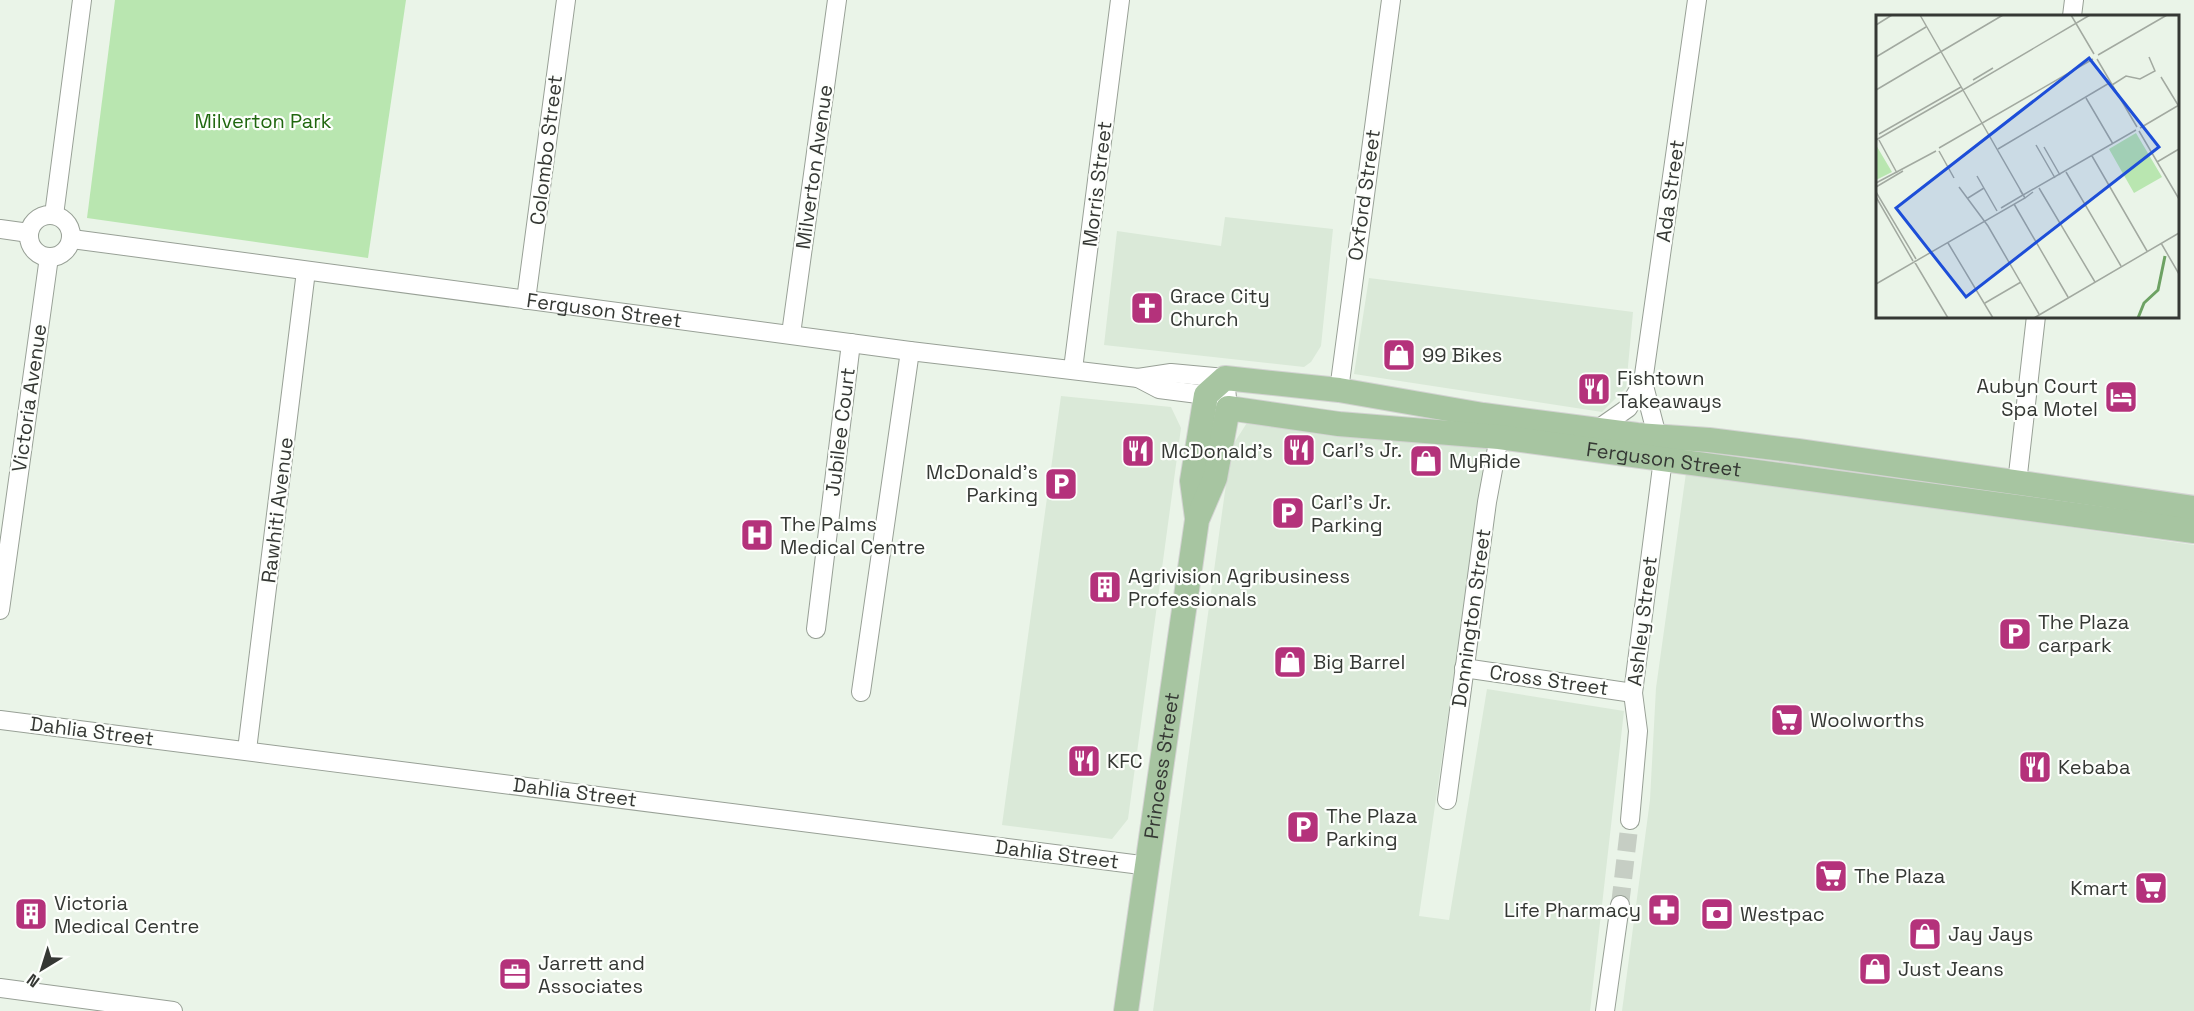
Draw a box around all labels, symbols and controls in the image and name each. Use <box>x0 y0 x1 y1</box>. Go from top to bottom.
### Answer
inset map <box>1876 15 2179 318</box>
street label: Colombo Street <box>524 73 568 227</box>
street label: Milverton Avenue <box>790 83 838 251</box>
park label: Milverton Park <box>194 108 332 134</box>
street label: Morris Street <box>1076 120 1118 248</box>
street label: Oxford Street <box>1342 128 1386 262</box>
street label: Ada Street <box>1650 138 1690 244</box>
place label: Grace City Church <box>1170 283 1270 332</box>
street label: Ferguson Street <box>525 287 683 333</box>
church icon: Grace City Church <box>1129 290 1165 326</box>
street label: Victoria Avenue <box>6 322 52 474</box>
shop icon: 99 Bikes <box>1381 337 1417 373</box>
place label: 99 Bikes <box>1422 342 1502 368</box>
place label: Fishtown Takeaways <box>1617 365 1722 414</box>
street label: Jubilee Court <box>819 366 861 498</box>
restaurant icon: Fishtown Takeaways <box>1576 371 1612 407</box>
place label: Aubyn Court Spa Motel <box>1976 373 2098 422</box>
hotel icon: Aubyn Court Spa Motel <box>2103 379 2139 415</box>
restaurant icon: Carl's Jr. <box>1281 432 1317 468</box>
restaurant icon: McDonald's <box>1120 433 1156 469</box>
street label: Rawhiti Avenue <box>255 436 299 584</box>
street label: Ferguson Street <box>1585 436 1743 483</box>
place label: Carl's Jr. <box>1322 437 1402 463</box>
place label: McDonald's <box>1161 438 1273 464</box>
shop icon: MyRide <box>1408 443 1444 479</box>
place label: MyRide <box>1449 448 1521 474</box>
place label: McDonald's Parking <box>926 459 1038 508</box>
parking icon: McDonald's Parking <box>1043 466 1079 502</box>
place label: Carl's Jr. Parking <box>1311 489 1391 538</box>
parking icon: Carl's Jr. Parking <box>1270 495 1306 531</box>
place label: The Palms Medical Centre <box>780 511 925 560</box>
hospital icon: The Palms Medical Centre <box>739 517 775 553</box>
street label: Donnington Street <box>1446 527 1496 709</box>
street label: Ashley Street <box>1621 555 1663 687</box>
place label: Agrivision Agribusiness Professionals <box>1128 563 1350 612</box>
building icon: Agrivision Agribusiness Professionals <box>1087 569 1123 605</box>
place label: The Plaza carpark <box>2038 609 2129 658</box>
parking icon: The Plaza carpark <box>1997 616 2033 652</box>
shop icon: Big Barrel <box>1272 644 1308 680</box>
place label: Big Barrel <box>1313 649 1405 675</box>
street label: Cross Street <box>1488 659 1610 701</box>
street label: Princess Street <box>1138 690 1185 841</box>
supermarket icon: Woolworths <box>1769 702 1805 738</box>
place label: Woolworths <box>1810 707 1925 733</box>
street label: Dahlia Street <box>29 711 155 751</box>
restaurant icon: KFC <box>1066 743 1102 779</box>
place label: KFC <box>1107 748 1143 774</box>
restaurant icon: Kebaba <box>2017 749 2053 785</box>
place label: Kebaba <box>2058 754 2130 780</box>
street label: Dahlia Street <box>512 772 638 812</box>
place label: The Plaza Parking <box>1326 803 1417 852</box>
parking icon: The Plaza Parking <box>1285 809 1321 845</box>
street label: Dahlia Street <box>994 834 1120 874</box>
supermarket icon: The Plaza <box>1813 858 1849 894</box>
place label: The Plaza <box>1854 863 1945 889</box>
supermarket icon: Kmart <box>2133 870 2169 906</box>
place label: Kmart <box>2070 875 2128 901</box>
place label: Victoria Medical Centre <box>54 890 199 939</box>
pharmacy icon: Life Pharmacy <box>1646 892 1682 928</box>
building icon: Victoria Medical Centre <box>13 896 49 932</box>
bank icon: Westpac <box>1699 896 1735 932</box>
place label: Life Pharmacy <box>1504 897 1641 923</box>
place label: Westpac <box>1740 901 1825 927</box>
shop icon: Jay Jays <box>1907 916 1943 952</box>
place label: Jay Jays <box>1948 921 2033 947</box>
north arrow <box>12 939 72 999</box>
place label: Jarrett and Associates <box>538 950 645 999</box>
shop icon: Just Jeans <box>1857 951 1893 987</box>
office icon: Jarrett and Associates <box>497 956 533 992</box>
place label: Just Jeans <box>1898 956 2004 982</box>
text: N <box>22 969 44 992</box>

